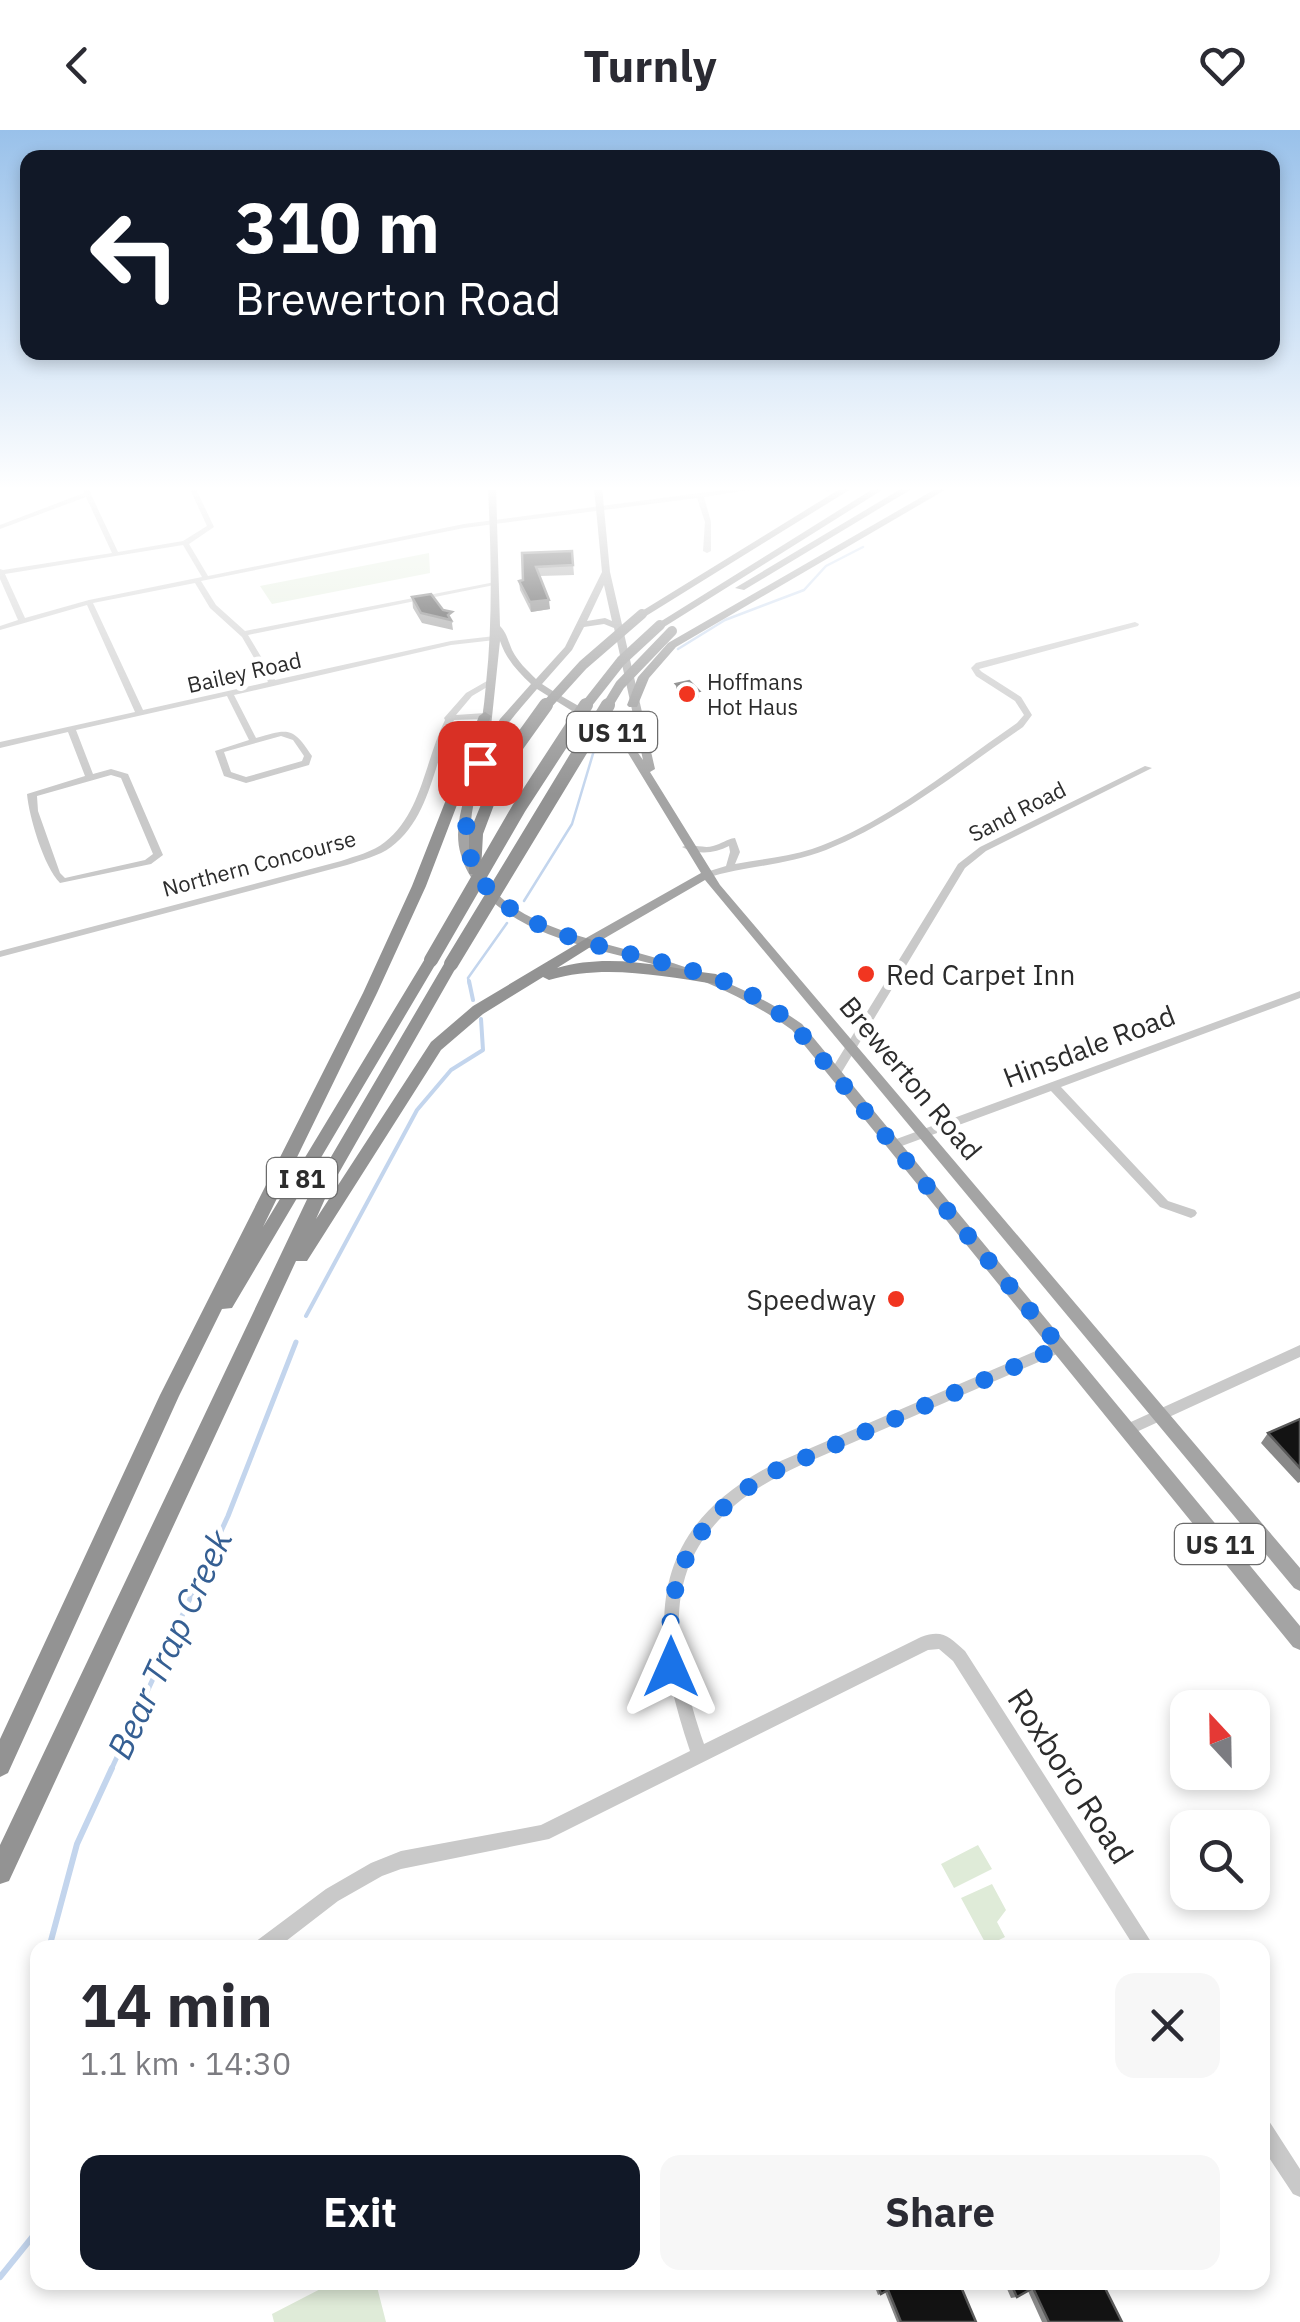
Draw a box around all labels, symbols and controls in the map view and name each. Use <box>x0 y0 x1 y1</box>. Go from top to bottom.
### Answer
text: Turnly <box>583 36 717 94</box>
icon: back <box>50 38 105 93</box>
icon: heart <box>1195 38 1250 93</box>
text: 310 m <box>235 181 440 272</box>
icon: left <box>70 190 200 320</box>
text: Brewerton Road <box>235 269 561 327</box>
street label: Bailey Road <box>184 645 304 699</box>
place label: Hoffmans Hot Haus <box>707 667 803 721</box>
marker: Hoffmans Hot Haus <box>676 683 698 705</box>
road number: US 11 <box>567 712 657 752</box>
pin <box>438 721 523 806</box>
icon: arrive <box>453 736 508 791</box>
street label: Sand Road <box>963 774 1071 848</box>
street label: Northern Concourse <box>159 823 359 903</box>
place label: Red Carpet Inn <box>886 956 1075 993</box>
marker: Red Carpet Inn <box>855 963 877 985</box>
street label: Brewerton Road <box>832 988 990 1168</box>
street label: Hinsdale Road <box>998 996 1180 1096</box>
road number: I 81 <box>267 1158 337 1198</box>
place label: Speedway <box>746 1281 876 1318</box>
marker: Speedway <box>885 1288 907 1310</box>
water label: Bear Trap Creek <box>96 1521 243 1766</box>
road number: US 11 <box>1175 1524 1265 1564</box>
position arrow <box>619 1615 723 1719</box>
street label: Roxboro Road <box>999 1680 1143 1872</box>
north arrow <box>1170 1690 1270 1790</box>
map controls <box>1170 1690 1270 1910</box>
button: search <box>1170 1810 1270 1910</box>
text: 14 min <box>80 1965 273 2044</box>
button: close <box>1115 1973 1220 2078</box>
text: 1.1 km · 14:30 <box>80 2042 291 2084</box>
button: Exit <box>80 2155 640 2270</box>
button: Share <box>660 2155 1220 2270</box>

